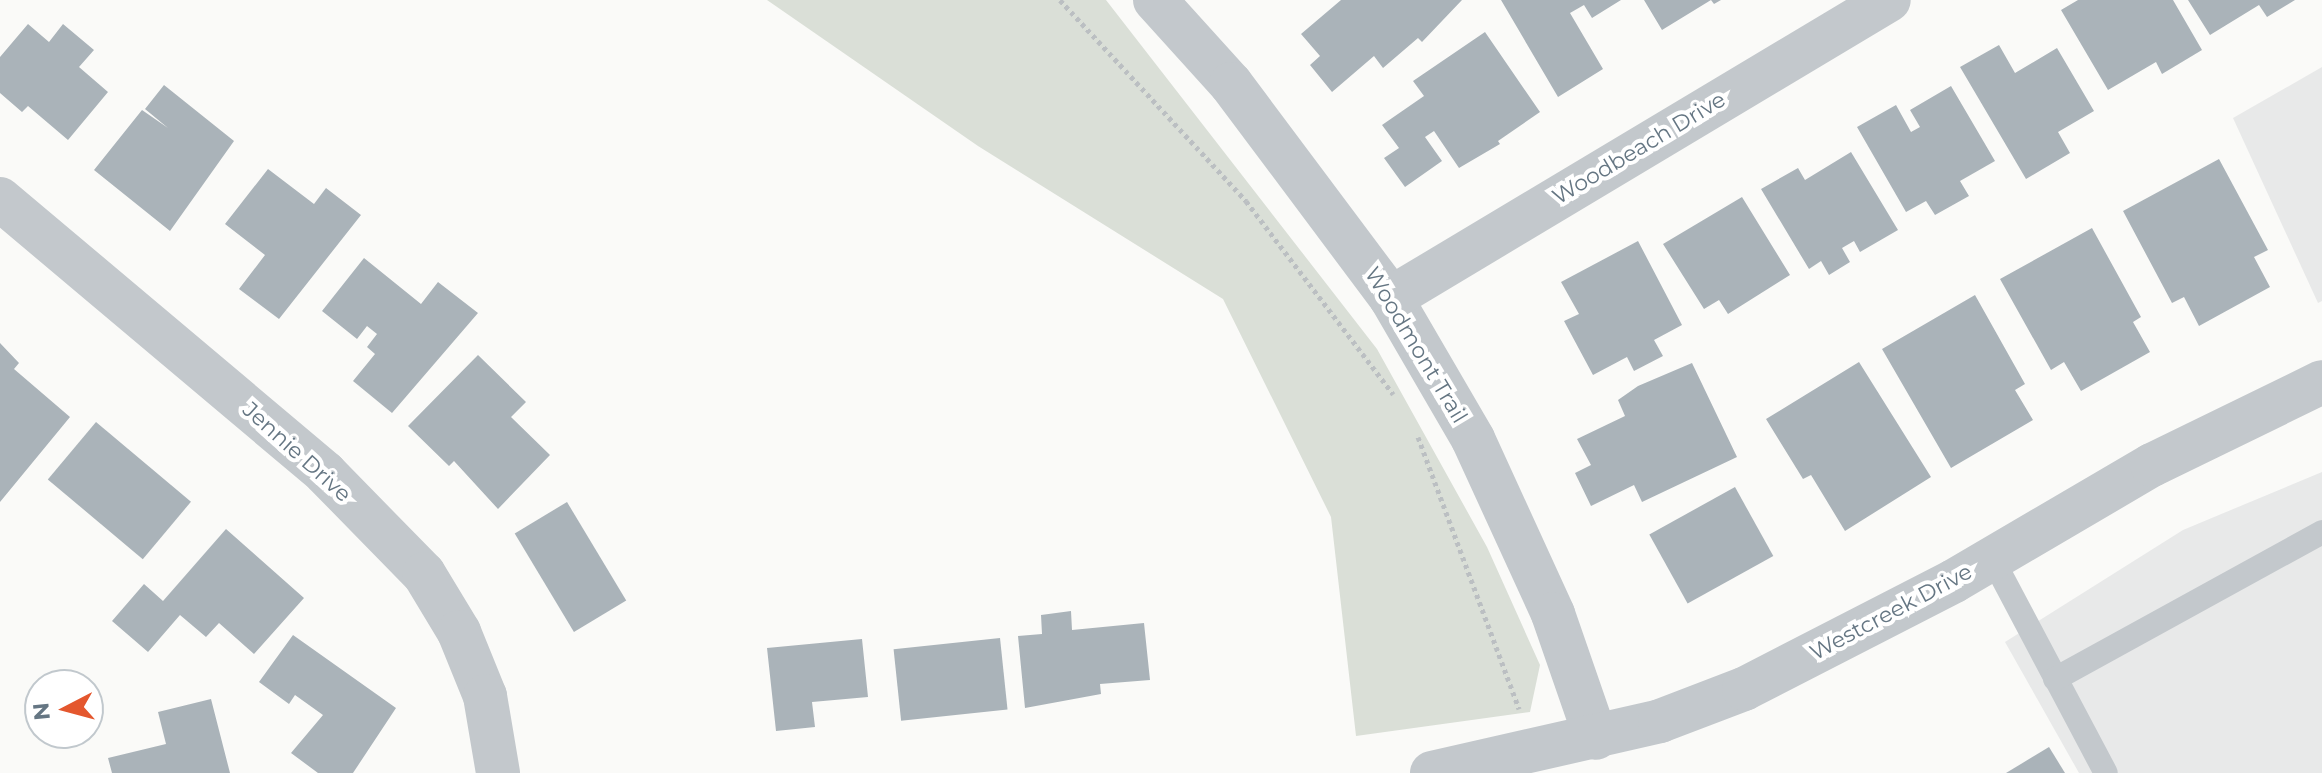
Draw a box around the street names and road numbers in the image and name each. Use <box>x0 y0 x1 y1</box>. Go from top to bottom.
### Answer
street label: Woodbeach Drive <box>1548 86 1730 210</box>
street label: Woodmont Trail <box>1359 262 1473 428</box>
street label: Jennie Drive <box>237 396 357 508</box>
street label: Westcreek Drive <box>1805 558 1977 666</box>

